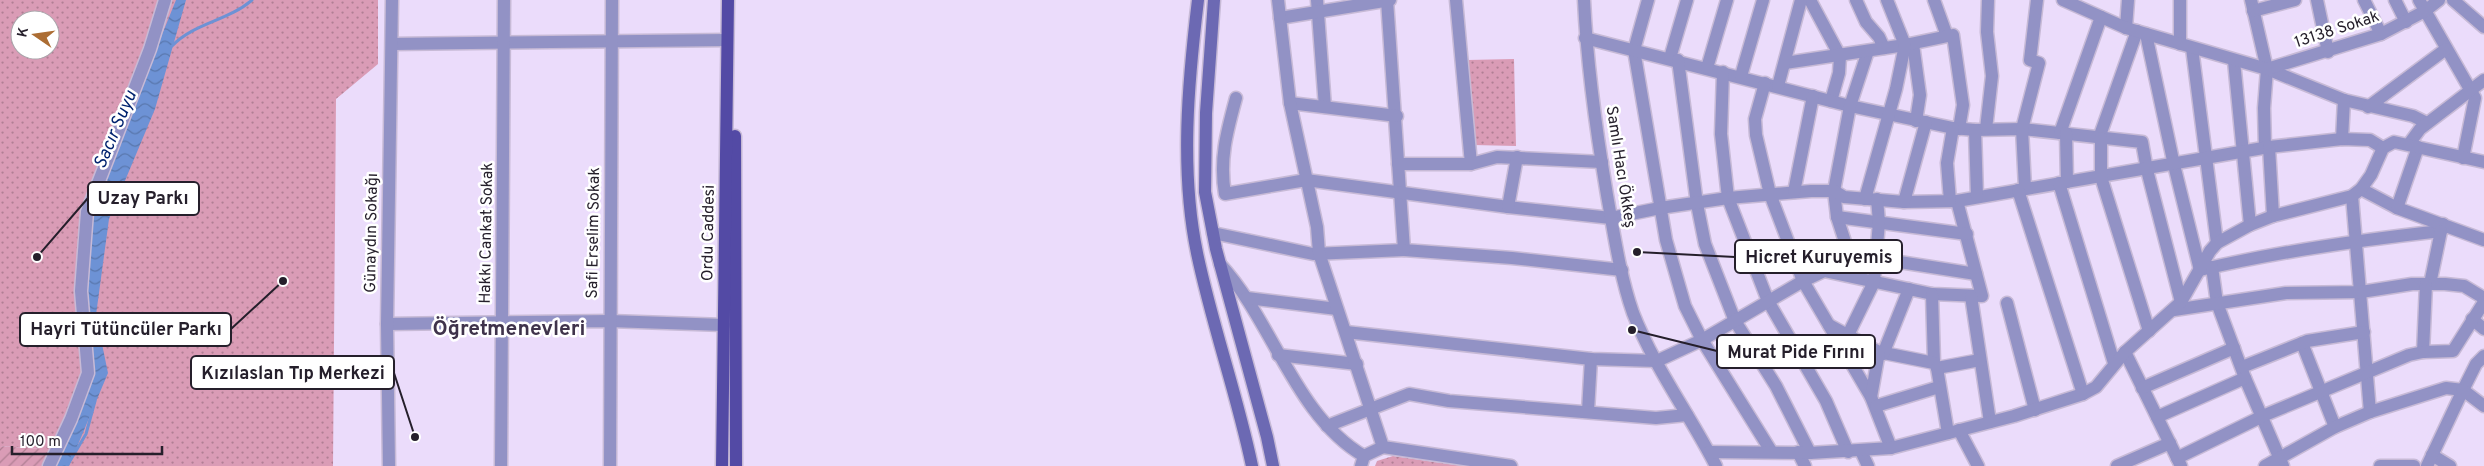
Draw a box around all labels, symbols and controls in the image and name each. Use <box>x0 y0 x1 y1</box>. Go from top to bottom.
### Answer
street label: 13138 Sokak <box>2292 7 2382 53</box>
north arrow <box>10 10 60 60</box>
text: K <box>14 26 33 39</box>
water label: Sacır Suyu <box>89 87 143 173</box>
street label: Samlı Hacı Ökkeş <box>1600 104 1641 229</box>
street label: Hakkı Cankat Sokak <box>476 162 498 304</box>
street label: Safi Erselim Sokak <box>583 167 605 299</box>
street label: Günaydın Sokağı <box>361 173 383 293</box>
callout: Uzay Parkı <box>88 182 199 215</box>
street label: Ordu Caddesi <box>698 185 720 281</box>
text: Uzay Parkı <box>97 188 189 211</box>
callout: Hicret Kuruyemis <box>1735 240 1902 273</box>
text: Hicret Kuruyemis <box>1745 247 1893 270</box>
callout: Hayri Tütüncüler Parkı <box>20 313 231 346</box>
district label: Öğretmenevleri <box>433 316 585 343</box>
text: Hayri Tütüncüler Parkı <box>30 319 222 342</box>
callout: Murat Pide Fırını <box>1717 335 1875 368</box>
text: Murat Pide Fırını <box>1727 342 1865 365</box>
callout: Kızılaslan Tıp Merkezi <box>191 356 394 389</box>
text: Kızılaslan Tıp Merkezi <box>201 363 385 386</box>
scale bar <box>12 424 162 456</box>
text: 100 m <box>20 433 61 452</box>

